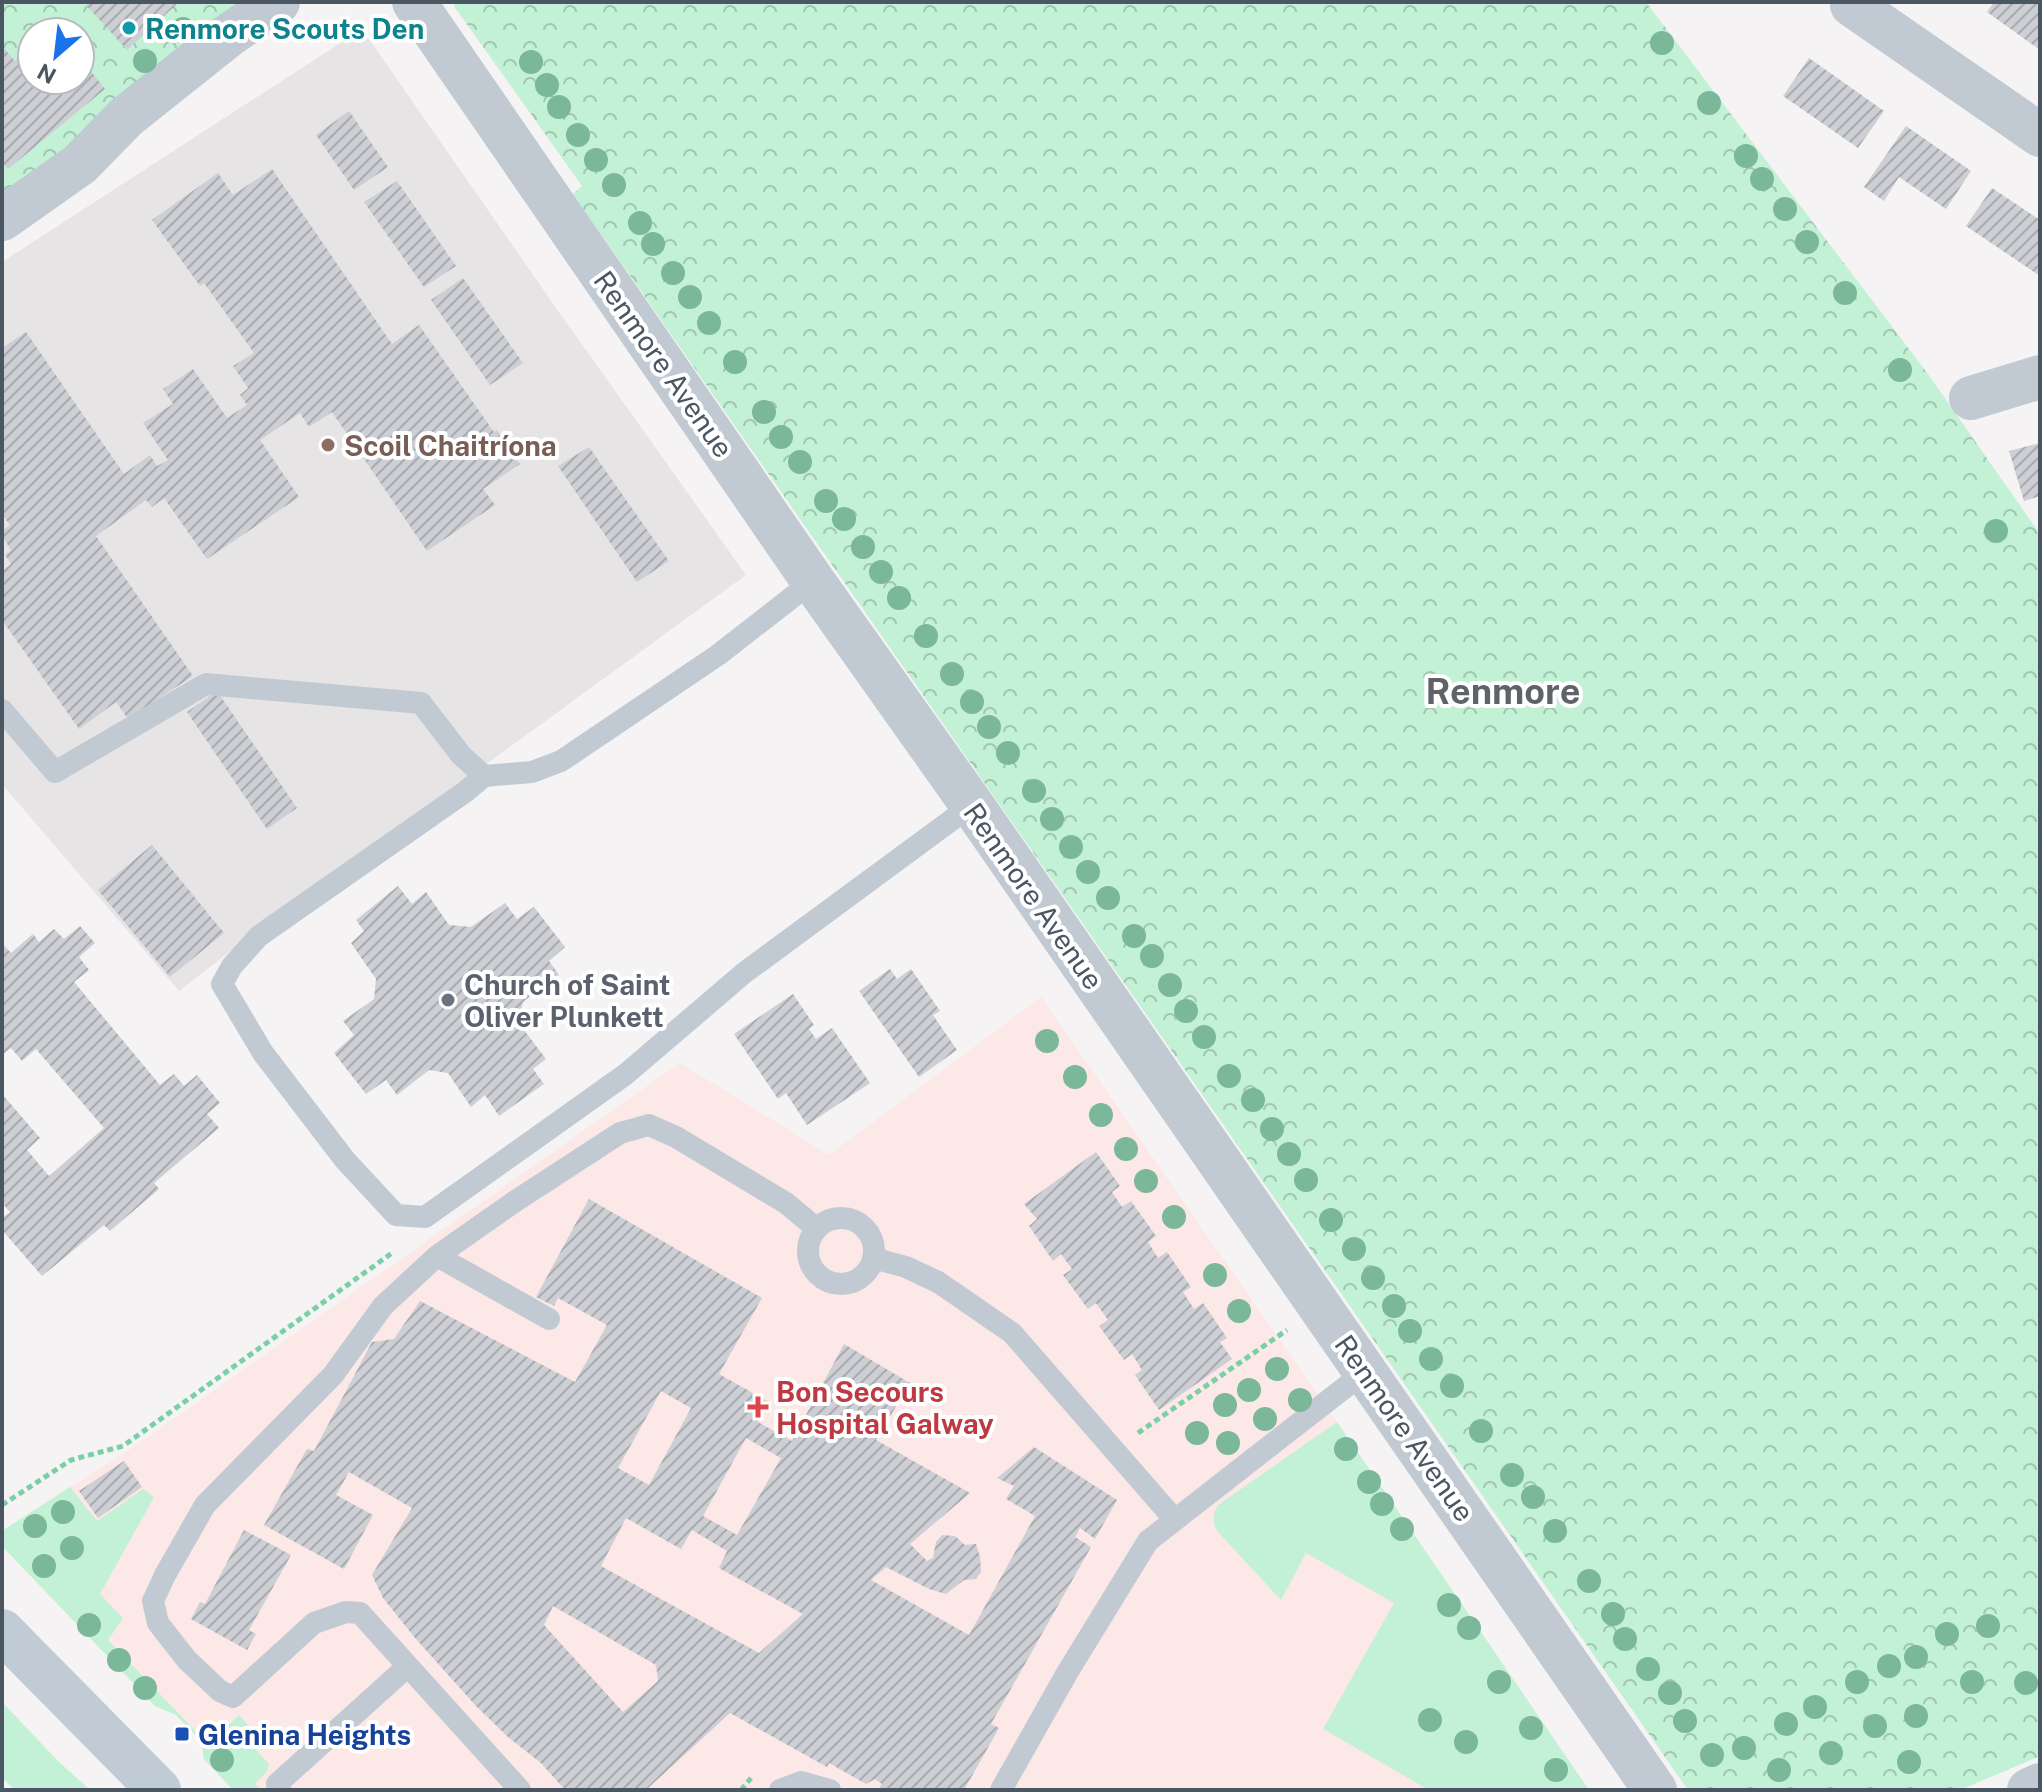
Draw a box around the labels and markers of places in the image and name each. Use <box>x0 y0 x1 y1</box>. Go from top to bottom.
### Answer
place label: Renmore Scouts Den <box>145 12 424 45</box>
marker: Renmore Scouts Den <box>120 19 138 37</box>
place label: Scoil Chaitríona <box>344 429 557 462</box>
marker: Scoil Chaitríona <box>319 436 337 454</box>
place label: Church of Saint Oliver Plunkett <box>464 968 670 1033</box>
marker: Church of Saint Oliver Plunkett <box>439 991 457 1009</box>
place label: Bon Secours Hospital Galway <box>776 1375 994 1440</box>
marker: Bon Secours Hospital Galway <box>747 1396 769 1418</box>
place label: Glenina Heights <box>198 1718 411 1751</box>
marker: Glenina Heights <box>173 1725 191 1743</box>

